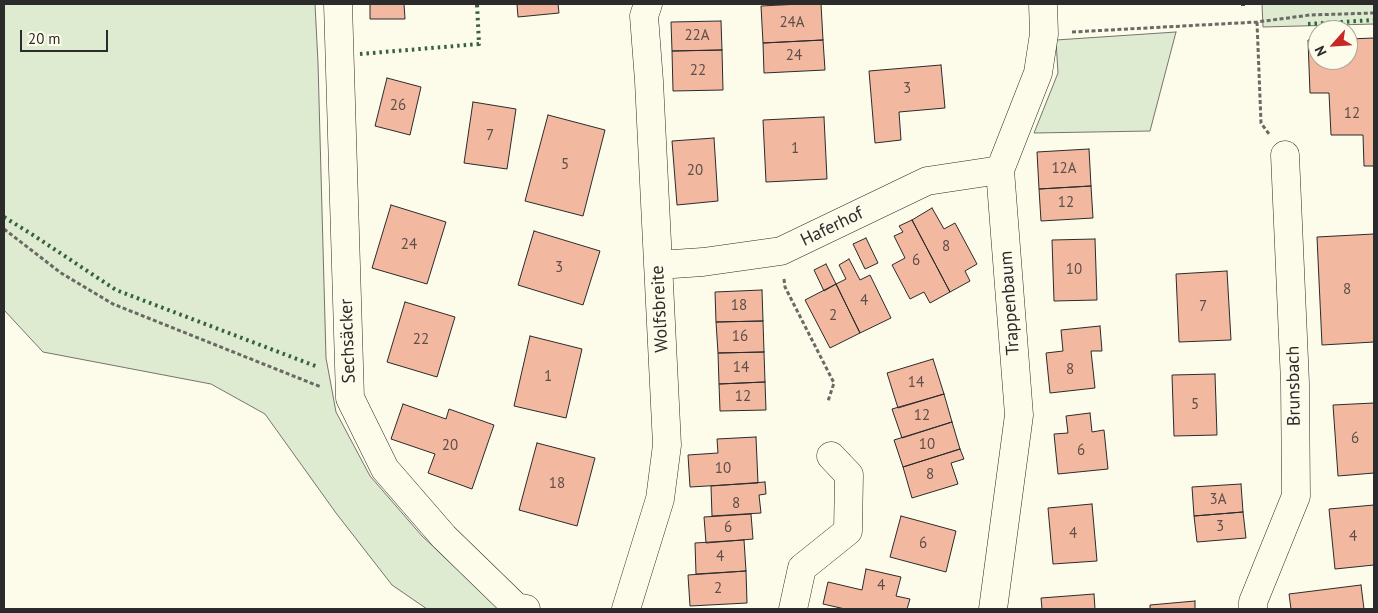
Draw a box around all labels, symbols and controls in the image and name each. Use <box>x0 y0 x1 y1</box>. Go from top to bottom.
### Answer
house number: 24A <box>779 14 805 32</box>
scale bar <box>22 20 110 52</box>
north arrow <box>1308 20 1358 70</box>
house number: 22A <box>684 27 710 45</box>
text: 20 m <box>28 29 61 48</box>
text: N <box>1310 43 1331 59</box>
house number: 24 <box>786 47 802 65</box>
house number: 22 <box>690 62 706 80</box>
house number: 3 <box>903 80 911 98</box>
house number: 26 <box>390 97 406 115</box>
house number: 12 <box>1344 105 1360 123</box>
house number: 7 <box>486 127 494 145</box>
house number: 1 <box>791 140 799 158</box>
house number: 5 <box>561 156 569 174</box>
house number: 12A <box>1051 160 1077 178</box>
house number: 20 <box>687 162 703 180</box>
house number: 12 <box>1058 194 1074 212</box>
street label: Haferhof <box>797 203 867 251</box>
house number: 24 <box>401 236 417 254</box>
house number: 8 <box>942 238 950 256</box>
street label: Trappenbaum <box>996 250 1024 356</box>
house number: 6 <box>912 252 920 270</box>
house number: 3 <box>555 259 563 277</box>
house number: 10 <box>1066 261 1082 279</box>
street label: Wolfsbreite <box>647 265 673 353</box>
house number: 8 <box>1343 281 1351 299</box>
house number: 4 <box>860 292 868 310</box>
house number: 18 <box>731 297 747 315</box>
street label: Sechsäcker <box>336 298 360 384</box>
house number: 7 <box>1199 298 1207 316</box>
house number: 2 <box>829 307 837 325</box>
house number: 16 <box>732 328 748 346</box>
house number: 22 <box>413 331 429 349</box>
street label: Brunsbach <box>1283 346 1305 426</box>
house number: 14 <box>733 359 749 377</box>
house number: 8 <box>1066 361 1074 379</box>
house number: 1 <box>544 368 552 386</box>
house number: 14 <box>908 374 924 392</box>
house number: 12 <box>735 388 751 406</box>
house number: 5 <box>1191 396 1199 414</box>
house number: 12 <box>914 407 930 425</box>
house number: 6 <box>1351 430 1359 448</box>
house number: 10 <box>919 436 935 454</box>
house number: 20 <box>442 437 458 455</box>
house number: 6 <box>1077 442 1085 460</box>
house number: 10 <box>715 460 731 478</box>
house number: 8 <box>926 466 934 484</box>
house number: 18 <box>549 475 565 493</box>
house number: 3A <box>1210 491 1226 509</box>
house number: 8 <box>732 495 740 513</box>
house number: 3 <box>1216 518 1224 536</box>
house number: 6 <box>724 519 732 537</box>
house number: 4 <box>1069 525 1077 543</box>
house number: 4 <box>1349 528 1357 546</box>
house number: 6 <box>919 535 927 553</box>
house number: 4 <box>716 548 724 566</box>
house number: 4 <box>877 577 885 595</box>
house number: 2 <box>714 580 722 598</box>

